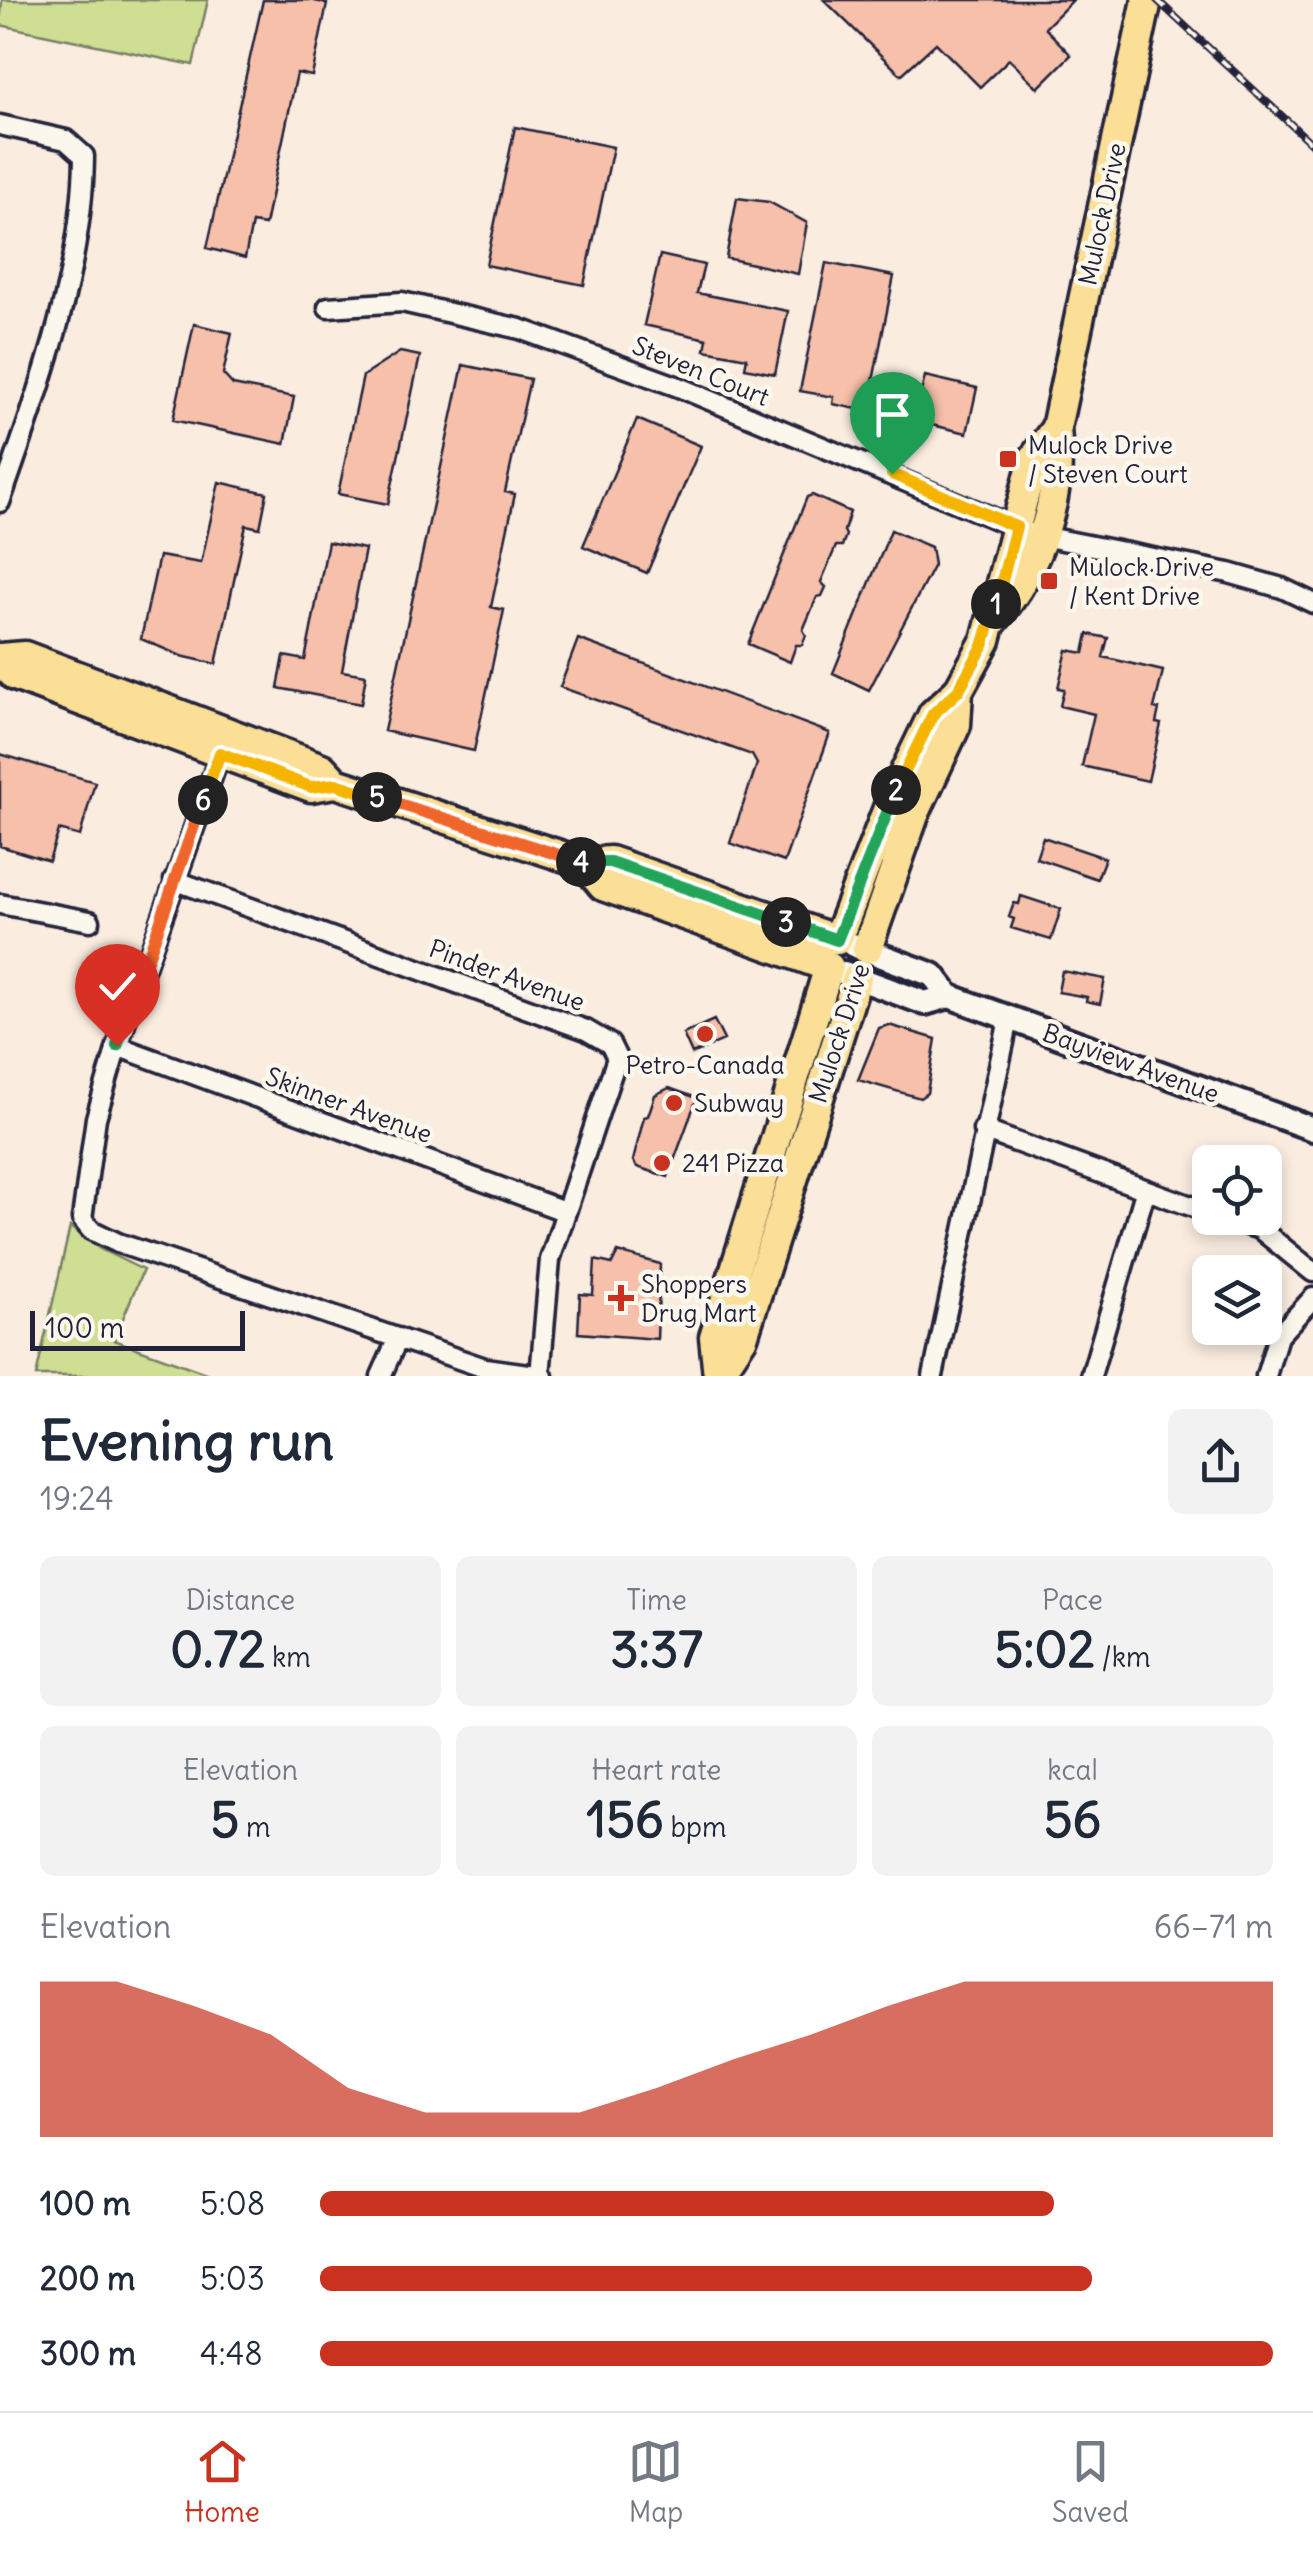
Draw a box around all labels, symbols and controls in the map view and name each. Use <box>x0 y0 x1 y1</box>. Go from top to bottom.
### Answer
street label: Mulock Drive <box>1071 140 1133 288</box>
street label: Steven Court <box>628 329 774 413</box>
pin <box>850 372 935 475</box>
icon: arrive <box>865 387 920 442</box>
place label: Mulock Drive / Steven Court <box>1028 429 1188 490</box>
marker: Mulock Drive / Steven Court <box>997 448 1019 470</box>
place label: Mulock Drive / Kent Drive <box>1069 551 1214 612</box>
marker: Mulock Drive / Kent Drive <box>1038 570 1060 592</box>
pin: 1 <box>971 579 1021 629</box>
text: 1 <box>990 586 1002 622</box>
pin: 2 <box>871 765 921 815</box>
pin: 5 <box>352 772 402 822</box>
text: 2 <box>888 772 904 808</box>
pin: 6 <box>178 775 228 825</box>
text: 5 <box>369 779 385 815</box>
text: 6 <box>195 782 211 818</box>
pin: 4 <box>556 837 606 887</box>
text: 4 <box>573 844 589 880</box>
pin: 3 <box>761 897 811 947</box>
text: 3 <box>778 904 794 940</box>
street label: Pinder Avenue <box>425 932 589 1018</box>
pin <box>75 944 160 1047</box>
icon: check <box>90 959 145 1014</box>
street label: Mulock Drive <box>801 959 877 1107</box>
street label: Bayview Avenue <box>1038 1016 1224 1110</box>
marker: Petro-Canada <box>694 1023 716 1045</box>
place label: Petro-Canada <box>626 1049 784 1081</box>
street label: Skinner Avenue <box>261 1060 437 1150</box>
place label: Subway <box>694 1087 784 1119</box>
marker: Subway <box>663 1092 685 1114</box>
map controls <box>1192 1145 1282 1345</box>
button: locate <box>1192 1145 1282 1235</box>
place label: 241 Pizza <box>682 1147 784 1179</box>
marker: 241 Pizza <box>651 1152 673 1174</box>
button: layers <box>1192 1255 1282 1345</box>
place label: Shoppers Drug Mart <box>641 1268 756 1329</box>
marker: Shoppers Drug Mart <box>610 1287 632 1309</box>
scale bar <box>30 1306 245 1350</box>
text: 100 m <box>45 1310 124 1346</box>
text: Evening run <box>40 1406 334 1475</box>
button: share <box>1168 1409 1273 1514</box>
text: 19:24 <box>40 1478 114 1519</box>
text: Distance <box>186 1582 295 1618</box>
text: Time <box>626 1582 687 1618</box>
text: Pace <box>1042 1582 1103 1618</box>
text: 0.72 <box>170 1618 265 1681</box>
text: 3:37 <box>610 1618 703 1681</box>
text: 5:02 <box>994 1618 1095 1681</box>
text: km <box>265 1639 311 1675</box>
text: /km <box>1095 1639 1151 1675</box>
text: Elevation <box>183 1752 298 1788</box>
text: Heart rate <box>592 1752 721 1788</box>
text: kcal <box>1047 1752 1098 1788</box>
text: 5 <box>211 1788 239 1851</box>
text: 156 <box>586 1788 664 1851</box>
text: 56 <box>1044 1788 1101 1851</box>
text: m <box>239 1809 270 1845</box>
text: bpm <box>664 1809 727 1845</box>
text: Elevation <box>40 1906 171 1947</box>
text: 66–71 m <box>1154 1906 1273 1947</box>
text: 100 m <box>40 2183 131 2224</box>
text: 5:08 <box>200 2183 265 2224</box>
text: 200 m <box>40 2258 135 2299</box>
text: 5:03 <box>200 2258 265 2299</box>
text: 300 m <box>40 2333 136 2374</box>
text: 4:48 <box>200 2333 263 2374</box>
tab: Home <box>184 2434 260 2530</box>
tab: Map <box>628 2434 683 2530</box>
tab: Saved <box>1052 2434 1129 2530</box>

